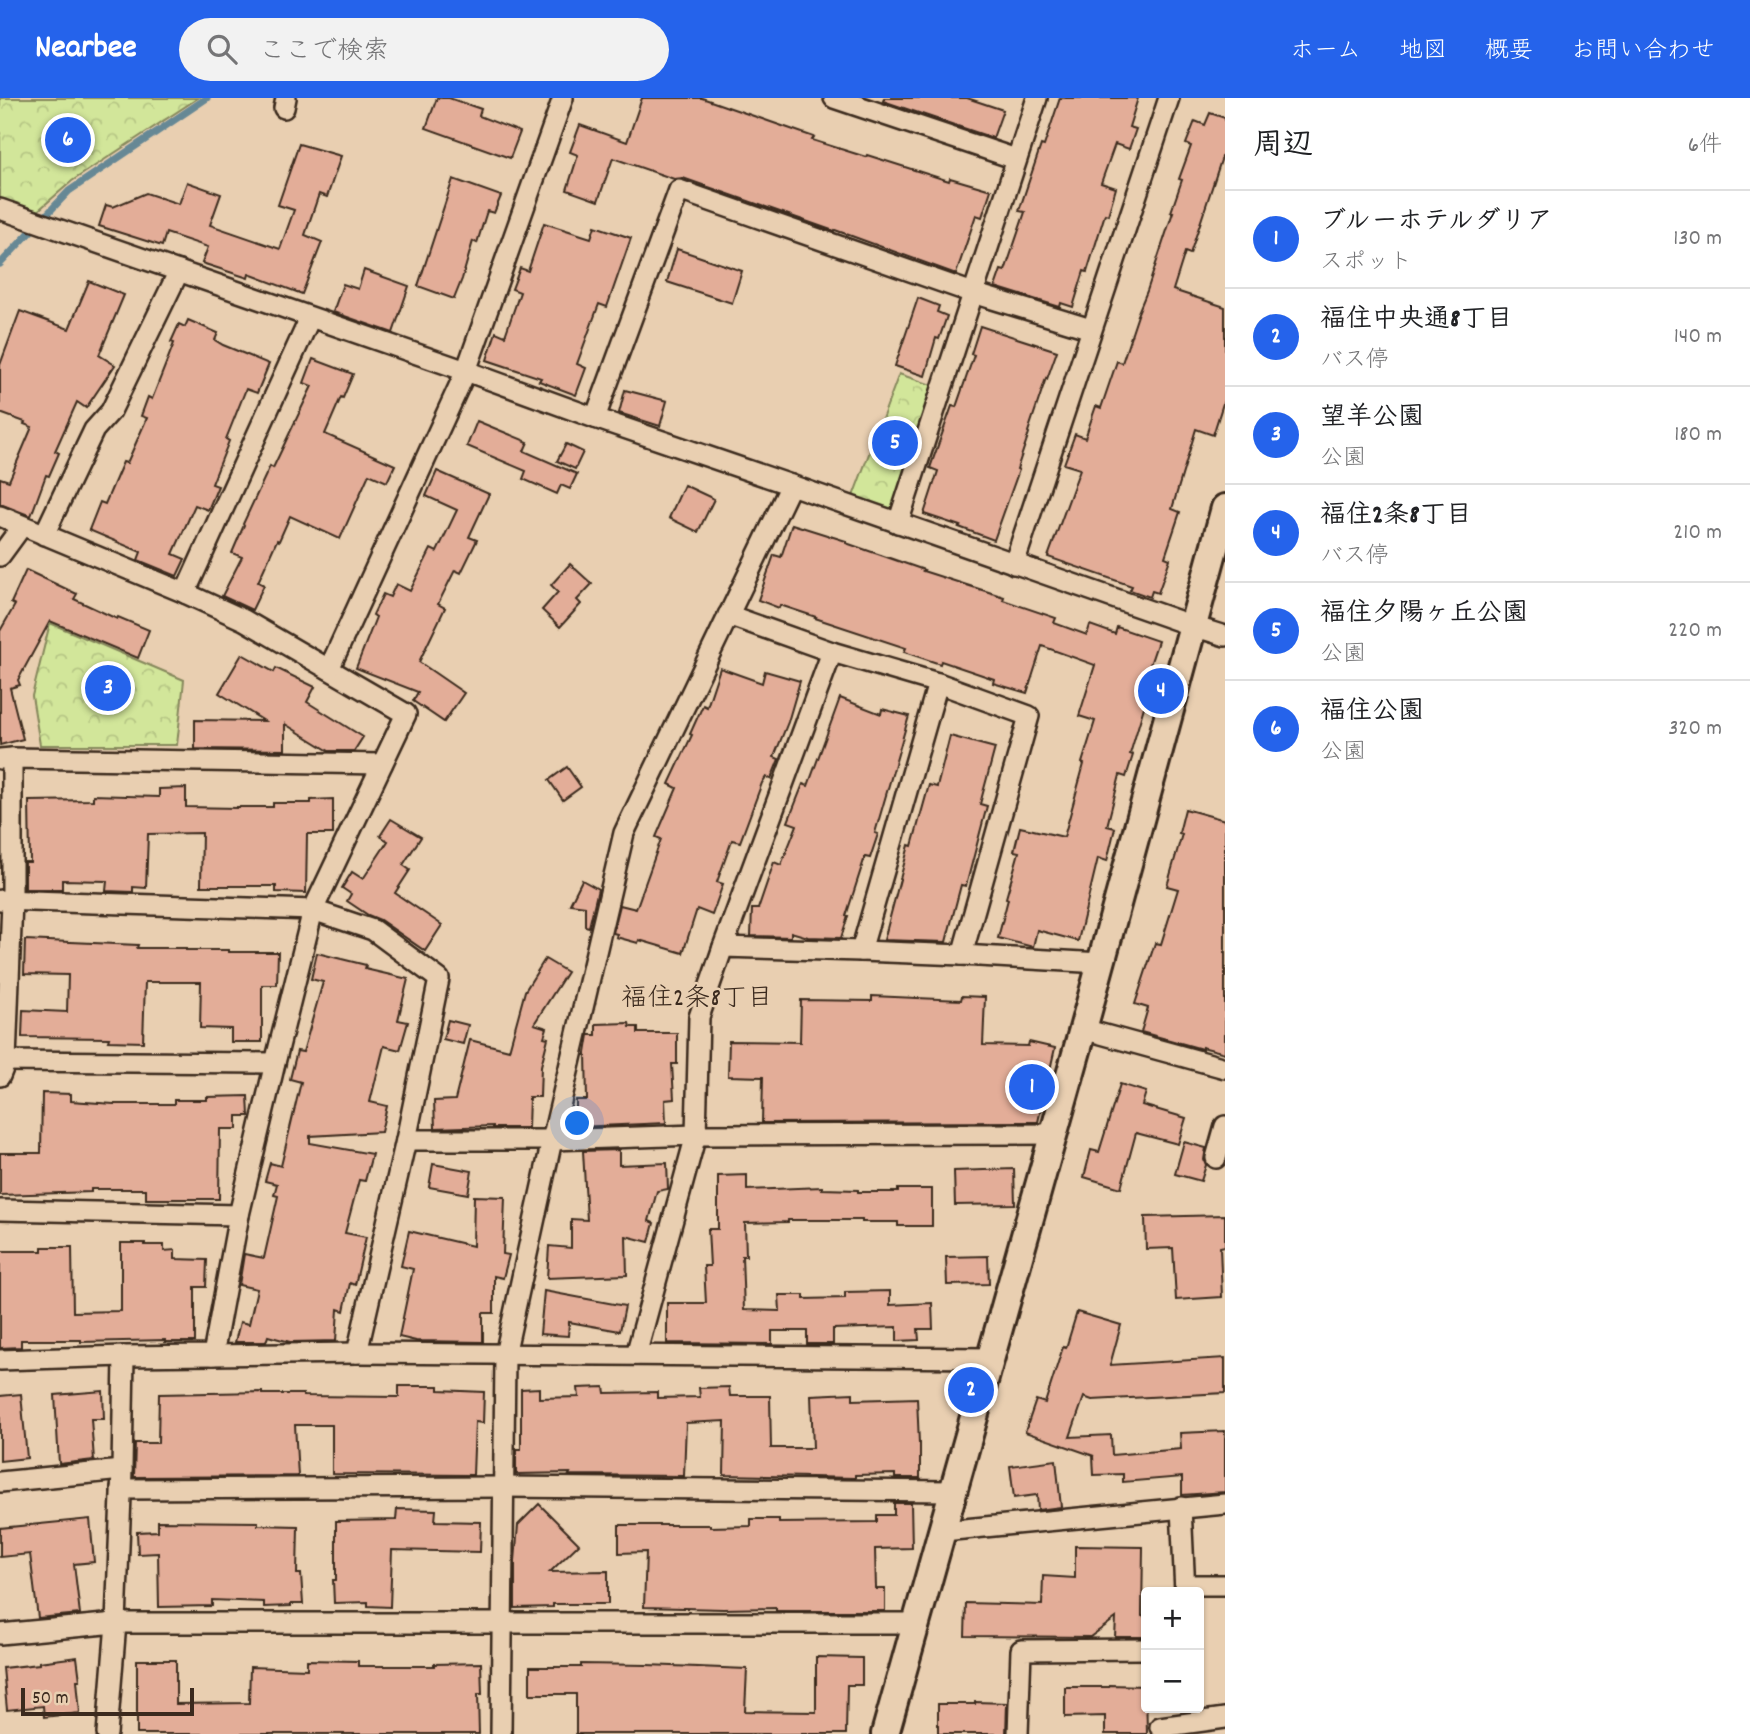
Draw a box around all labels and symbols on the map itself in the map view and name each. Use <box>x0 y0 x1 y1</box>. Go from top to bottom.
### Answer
pin: 6 <box>45 114 91 166</box>
pin: 5 <box>872 417 918 469</box>
pin: 3 <box>85 662 131 714</box>
pin: 4 <box>1138 665 1184 717</box>
district label: 福住2条8丁目 <box>621 981 773 1018</box>
pin: 1 <box>1009 1061 1055 1113</box>
your location <box>560 1106 594 1140</box>
pin: 2 <box>948 1364 994 1416</box>
scale bar <box>21 1685 194 1717</box>

